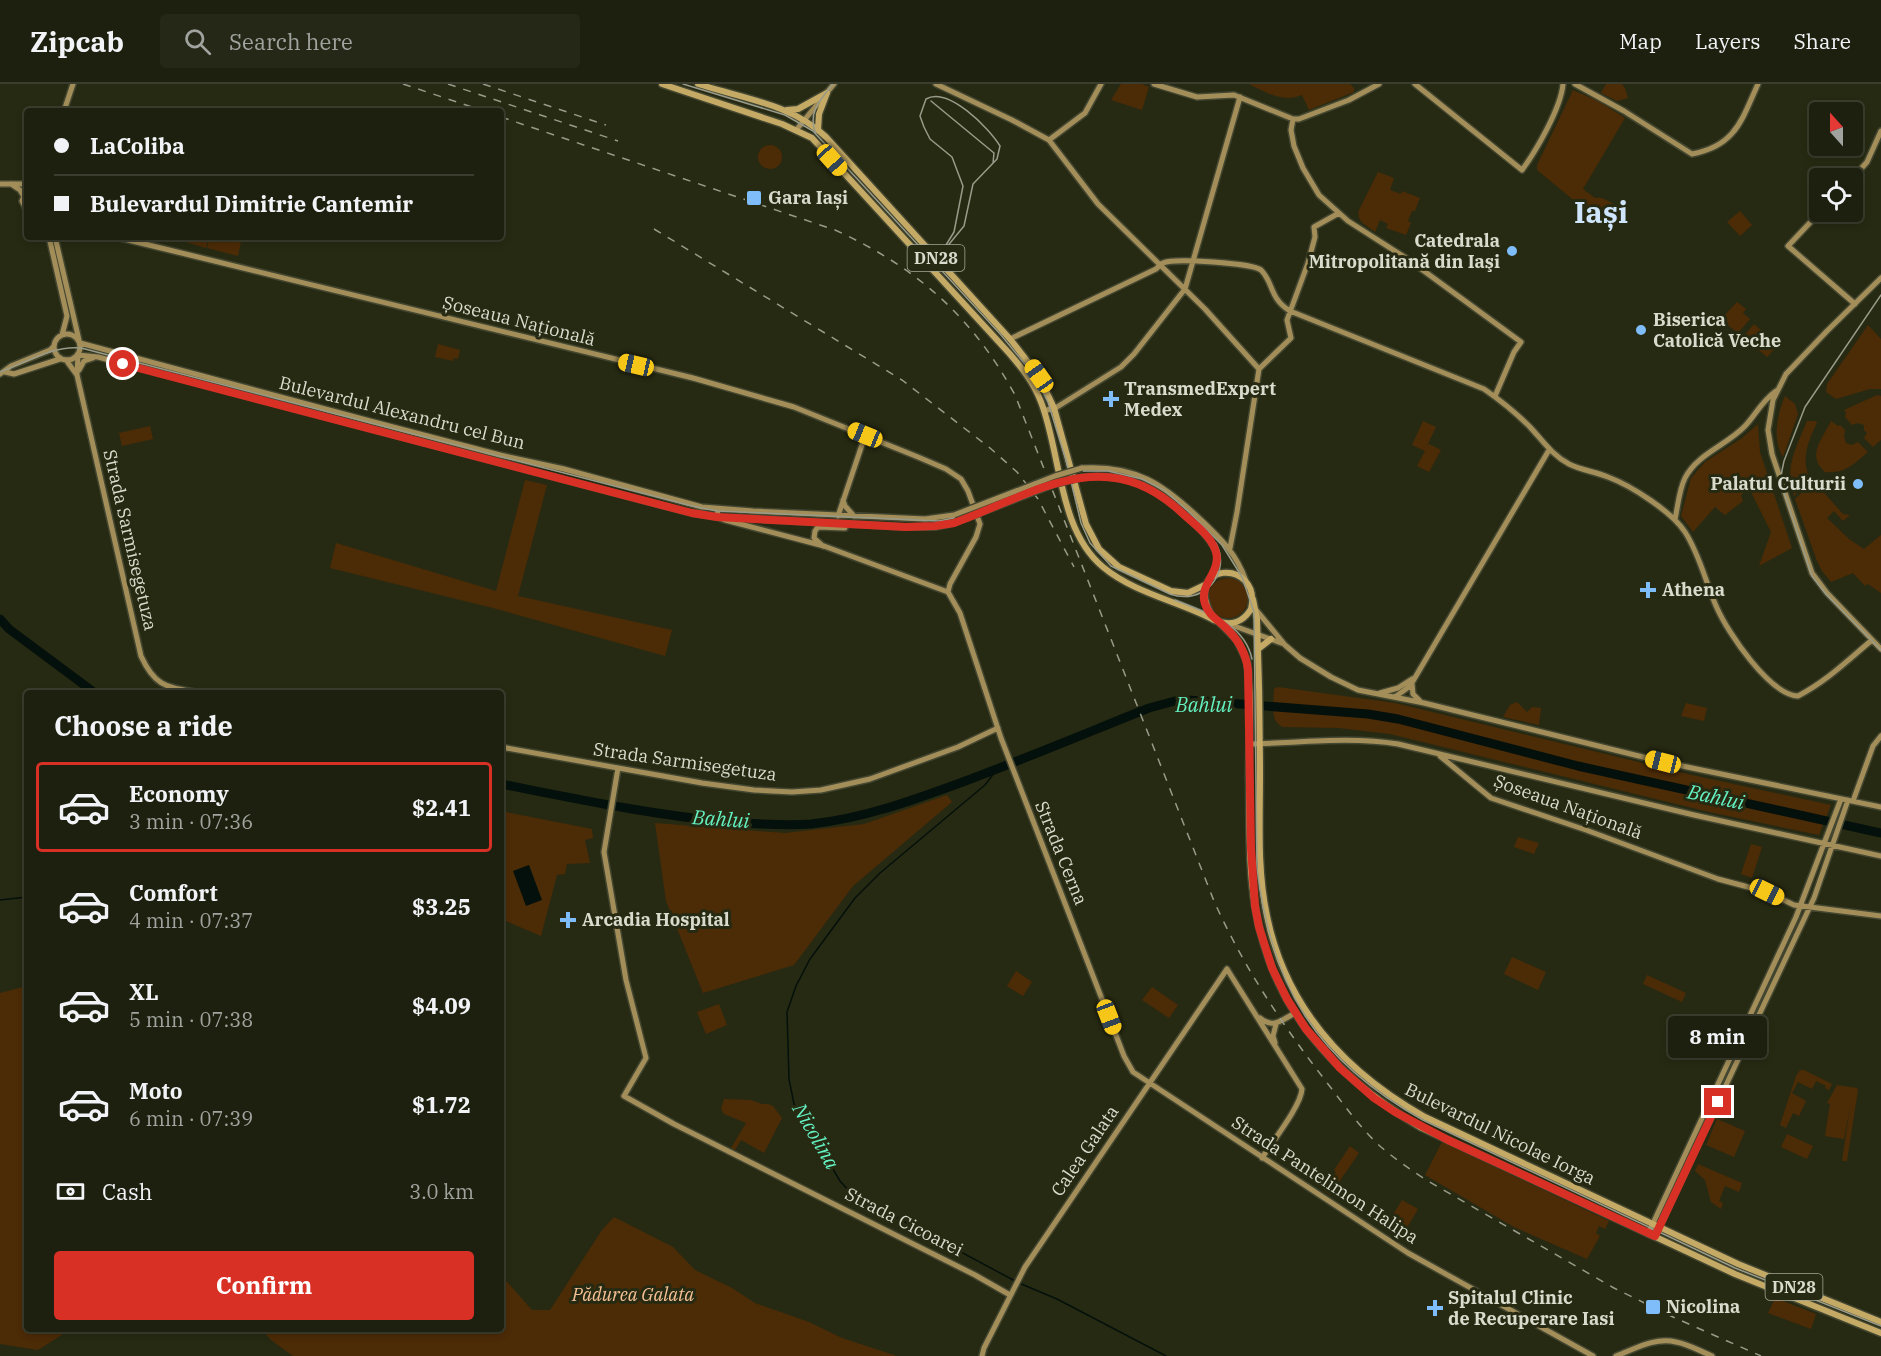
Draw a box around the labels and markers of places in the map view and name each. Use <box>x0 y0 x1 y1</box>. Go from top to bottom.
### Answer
place label: Gara Iași <box>768 186 848 210</box>
marker: Gara Iași <box>745 189 763 207</box>
place label: Catedrala Mitropolitană din Iaşi <box>1309 229 1500 273</box>
marker: Catedrala Mitropolitană din Iaşi <box>1505 244 1519 258</box>
place label: Biserica Catolică Veche <box>1653 308 1781 352</box>
marker: Biserica Catolică Veche <box>1634 323 1648 337</box>
place label: TransmedExpert Medex <box>1124 377 1276 421</box>
marker: TransmedExpert Medex <box>1102 390 1120 408</box>
place label: Palatul Culturii <box>1710 472 1846 495</box>
marker: Palatul Culturii <box>1851 477 1865 491</box>
place label: Athena <box>1662 578 1725 601</box>
marker: Athena <box>1639 581 1657 599</box>
place label: Arcadia Hospital <box>582 908 730 931</box>
marker: Arcadia Hospital <box>559 911 577 929</box>
place label: Spitalul Clinic de Recuperare Iasi <box>1448 1286 1614 1330</box>
place label: Nicolina <box>1666 1295 1740 1318</box>
marker: Nicolina <box>1644 1298 1662 1316</box>
marker: Spitalul Clinic de Recuperare Iasi <box>1426 1299 1444 1317</box>

